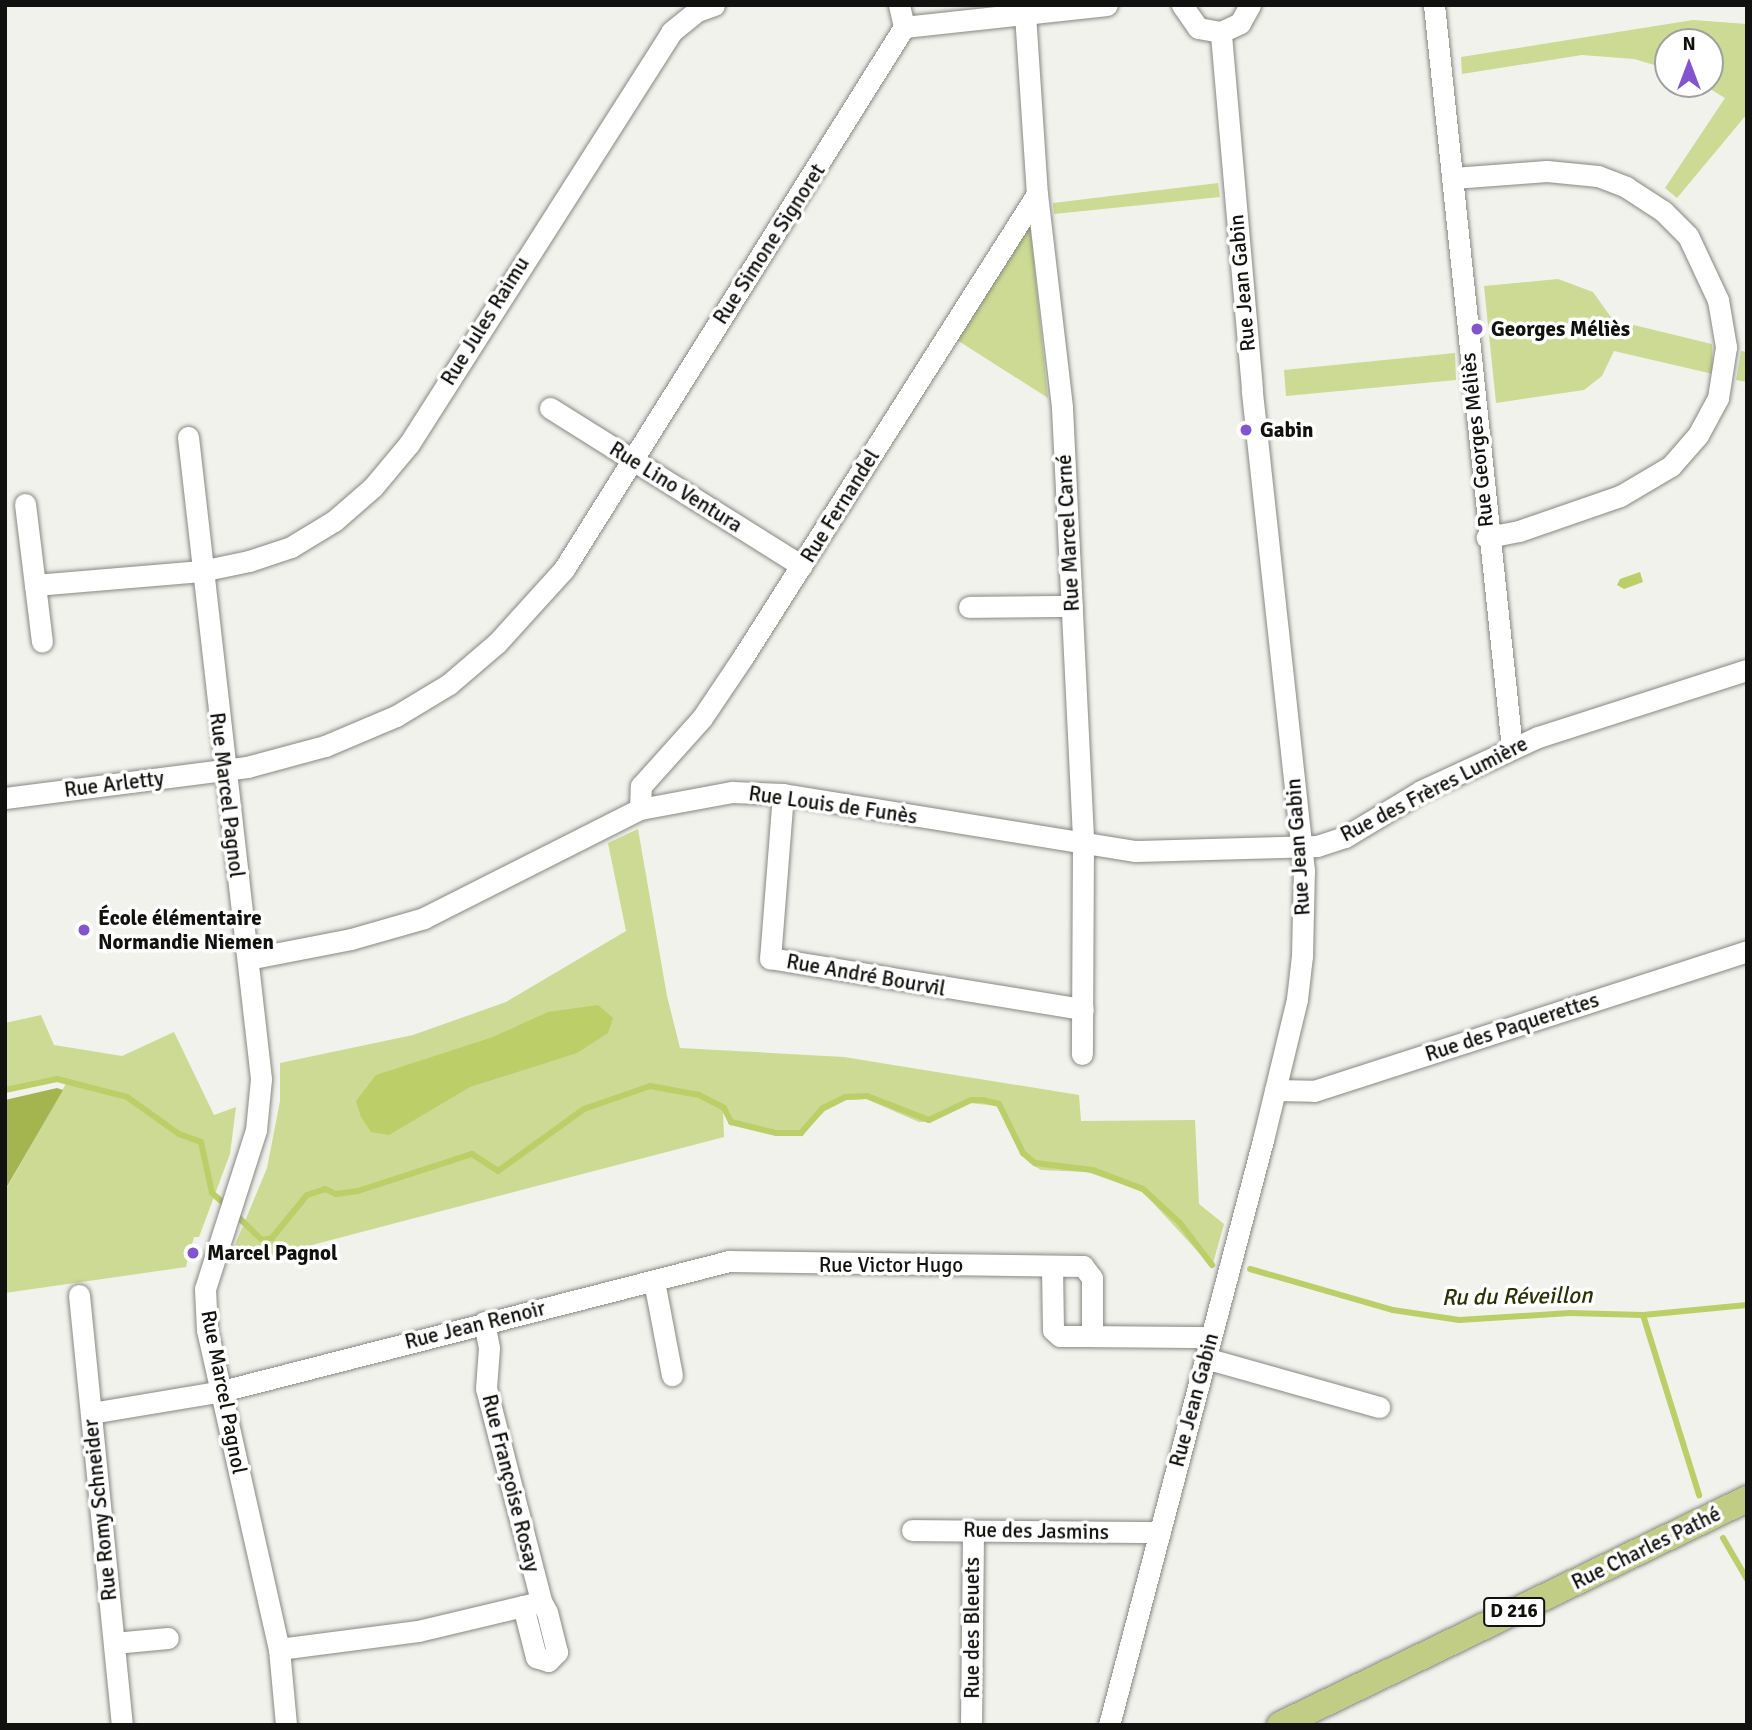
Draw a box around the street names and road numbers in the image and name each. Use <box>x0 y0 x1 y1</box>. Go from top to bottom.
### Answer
street label: Rue Simone Signoret <box>708 159 830 329</box>
street label: Rue Jean Gabin <box>1223 213 1261 353</box>
street label: Rue Jules Raimu <box>435 252 535 390</box>
street label: Rue Georges Méliès <box>1455 351 1499 529</box>
street label: Rue Lino Ventura <box>605 436 747 538</box>
street label: Rue Fernandel <box>795 445 885 567</box>
street label: Rue Marcel Carné <box>1051 454 1085 612</box>
street label: Rue Marcel Pagnol <box>204 711 250 879</box>
street label: Rue des Frères Lumière <box>1336 731 1532 847</box>
street label: Rue Arletty <box>63 765 165 803</box>
street label: Rue Jean Gabin <box>1281 777 1315 917</box>
street label: Rue Louis de Funès <box>747 781 919 829</box>
street label: Rue André Bourvil <box>784 949 948 1001</box>
street label: Rue des Paquerettes <box>1422 987 1602 1067</box>
street label: Rue Victor Hugo <box>819 1252 963 1278</box>
street label: Rue Jean Renoir <box>402 1295 548 1355</box>
street label: Rue Marcel Pagnol <box>196 1308 252 1476</box>
street label: Rue Jean Gabin <box>1164 1330 1224 1470</box>
street label: Rue Françoise Rosay <box>477 1392 545 1574</box>
street label: Rue Romy Schneider <box>78 1418 122 1602</box>
street label: Rue Charles Pathé <box>1567 1501 1725 1595</box>
street label: Rue des Jasmins <box>963 1517 1109 1545</box>
street label: Rue des Bleuets <box>959 1557 985 1699</box>
road number: D 216 <box>1482 1596 1546 1628</box>

